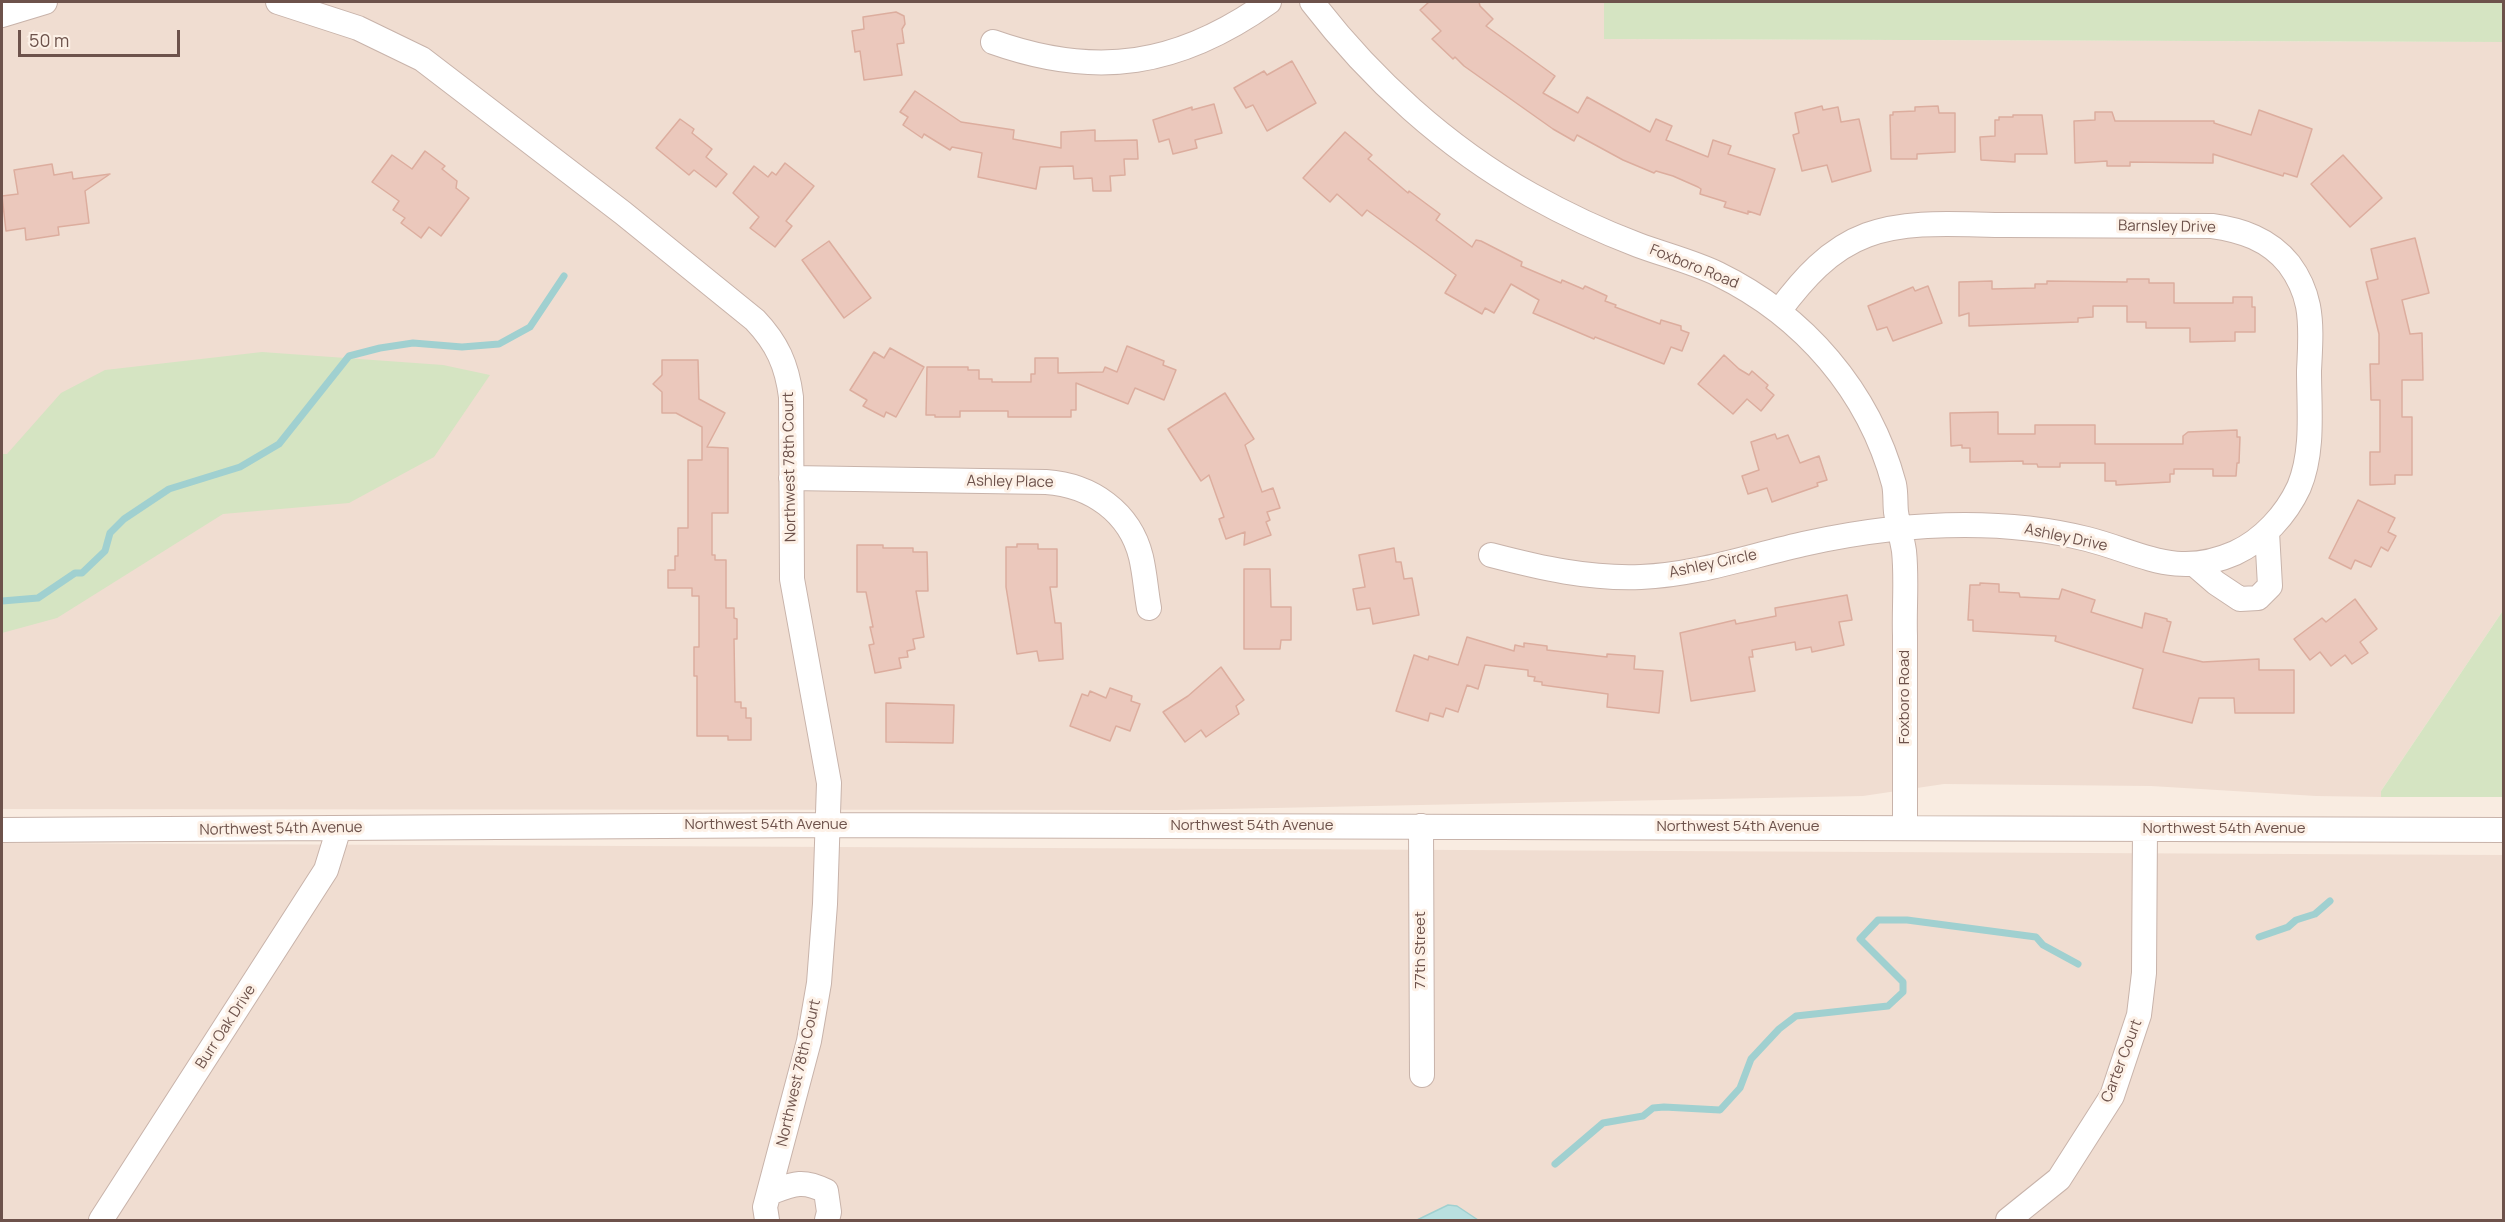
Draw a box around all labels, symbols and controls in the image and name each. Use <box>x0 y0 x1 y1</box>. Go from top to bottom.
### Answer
scale bar <box>21 18 183 56</box>
text: 50 m <box>29 28 69 52</box>
street label: Barnsley Drive <box>2118 217 2216 237</box>
street label: Foxboro Road <box>1647 241 1741 293</box>
street label: Northwest 78th Court <box>780 392 800 542</box>
street label: Ashley Place <box>966 472 1054 492</box>
street label: Ashley Drive <box>2023 520 2109 556</box>
street label: Ashley Circle <box>1668 546 1758 582</box>
street label: Foxboro Road <box>1896 650 1914 744</box>
street label: Northwest 54th Avenue <box>684 816 848 834</box>
street label: Northwest 54th Avenue <box>1170 817 1334 835</box>
street label: Northwest 54th Avenue <box>1656 818 1820 836</box>
street label: Northwest 54th Avenue <box>199 819 363 839</box>
street label: Northwest 54th Avenue <box>2142 820 2306 838</box>
street label: 77th Street <box>1412 911 1430 989</box>
street label: Burr Oak Drive <box>192 982 260 1072</box>
street label: Northwest 78th Court <box>773 998 825 1148</box>
street label: Carter Court <box>2098 1017 2146 1105</box>

